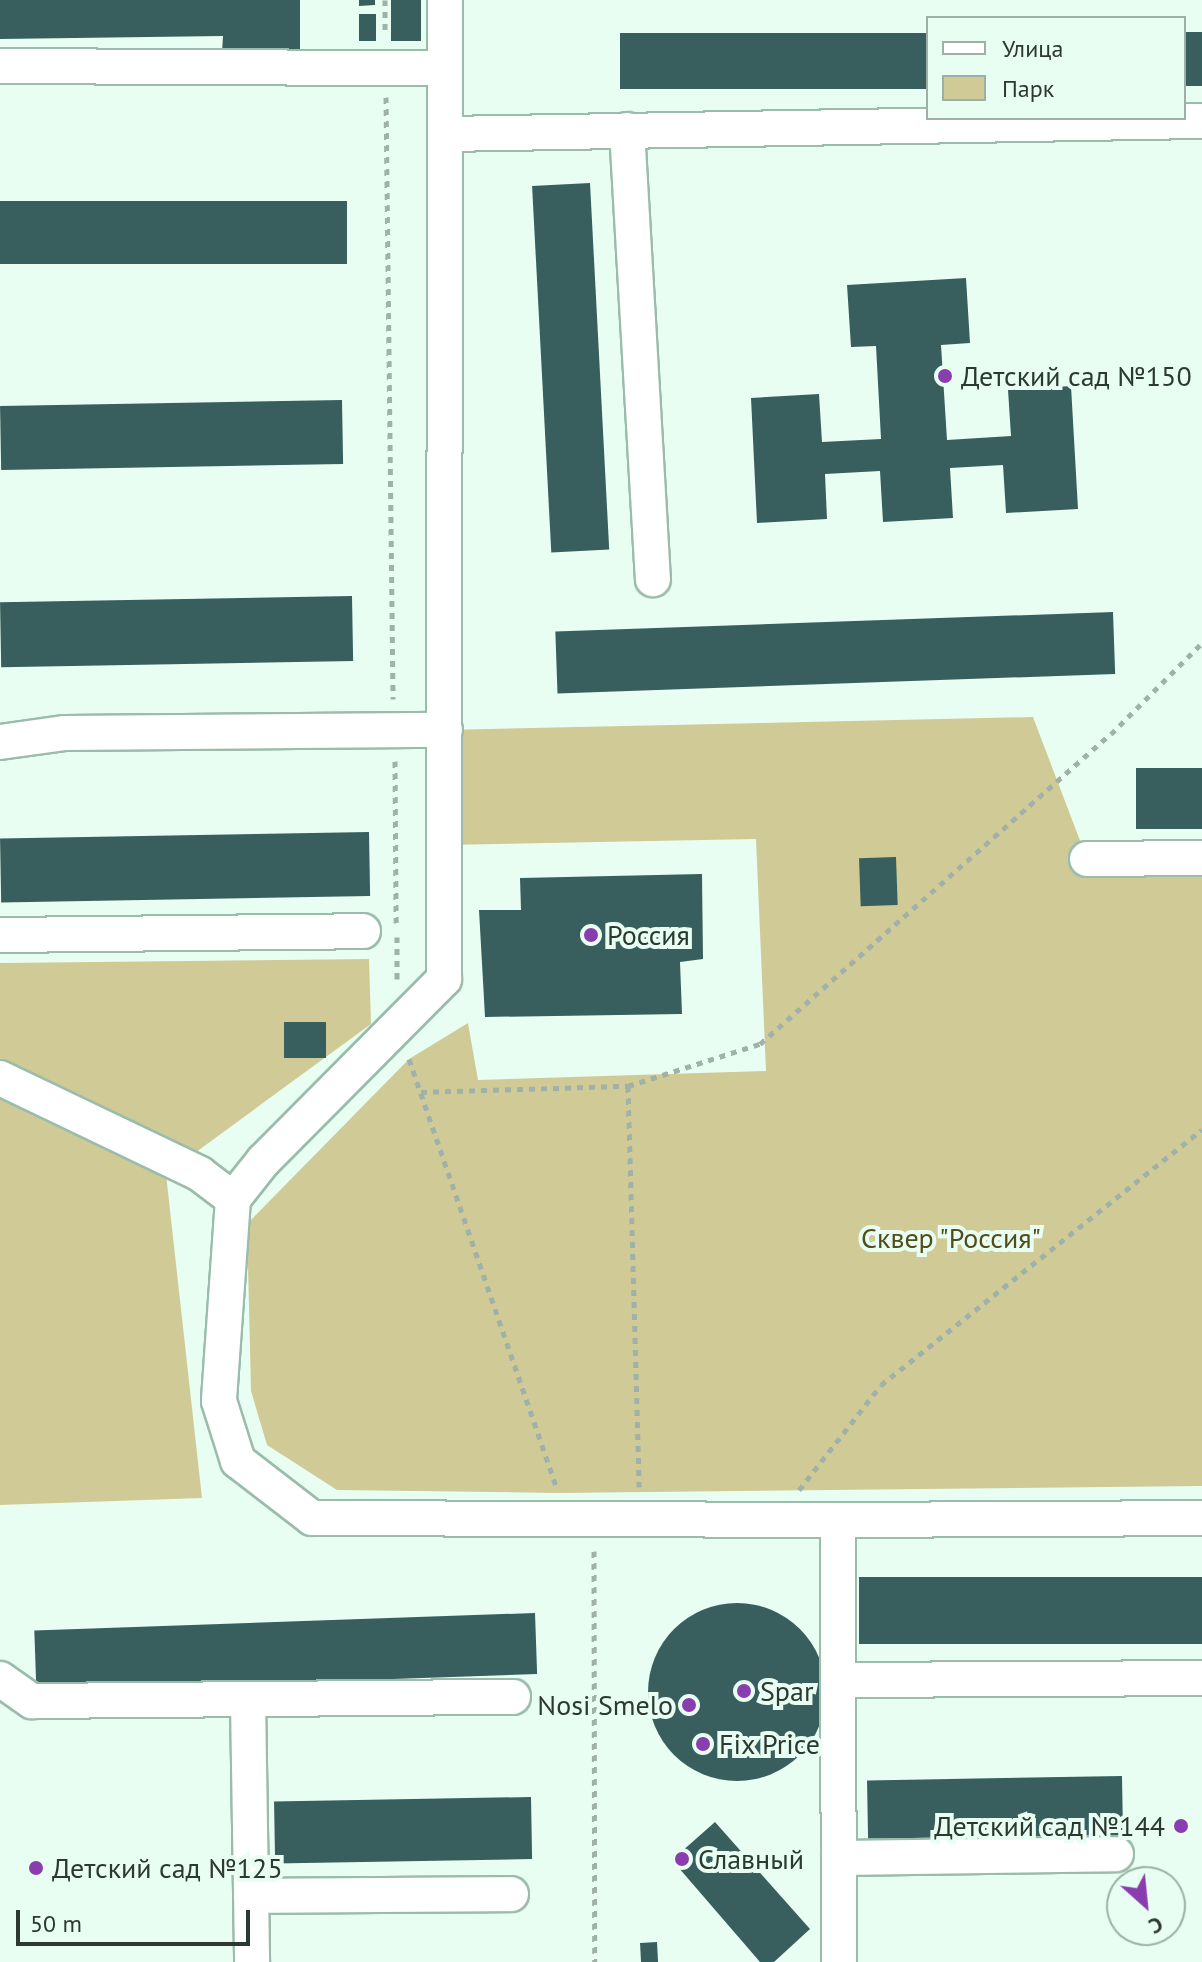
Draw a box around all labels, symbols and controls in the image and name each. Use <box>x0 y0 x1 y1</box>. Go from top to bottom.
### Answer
legend <box>926 16 1186 120</box>
text: Улица <box>1002 33 1063 64</box>
text: Парк <box>1002 73 1054 104</box>
place label: Детский сад №150 <box>961 359 1192 393</box>
marker: Детский сад №150 <box>936 367 954 385</box>
place label: Россия <box>607 918 690 952</box>
marker: Россия <box>582 926 600 944</box>
park label: Сквер "Россия" <box>860 1221 1042 1255</box>
place label: Spar <box>760 1674 813 1708</box>
marker: Spar <box>735 1682 753 1700</box>
place label: Nosi Smelo <box>537 1688 673 1722</box>
marker: Nosi Smelo <box>680 1696 698 1714</box>
place label: Fix Price <box>719 1727 821 1761</box>
marker: Fix Price <box>694 1735 712 1753</box>
place label: Детский сад №144 <box>934 1809 1165 1843</box>
marker: Детский сад №144 <box>1172 1817 1190 1835</box>
place label: Славный <box>698 1842 804 1876</box>
marker: Славный <box>673 1850 691 1868</box>
place label: Детский сад №125 <box>52 1851 283 1885</box>
marker: Детский сад №125 <box>27 1859 45 1877</box>
north arrow <box>1106 1866 1186 1946</box>
scale bar <box>20 1894 254 1944</box>
text: 50 m <box>30 1908 82 1939</box>
text: С <box>1144 1910 1168 1941</box>

